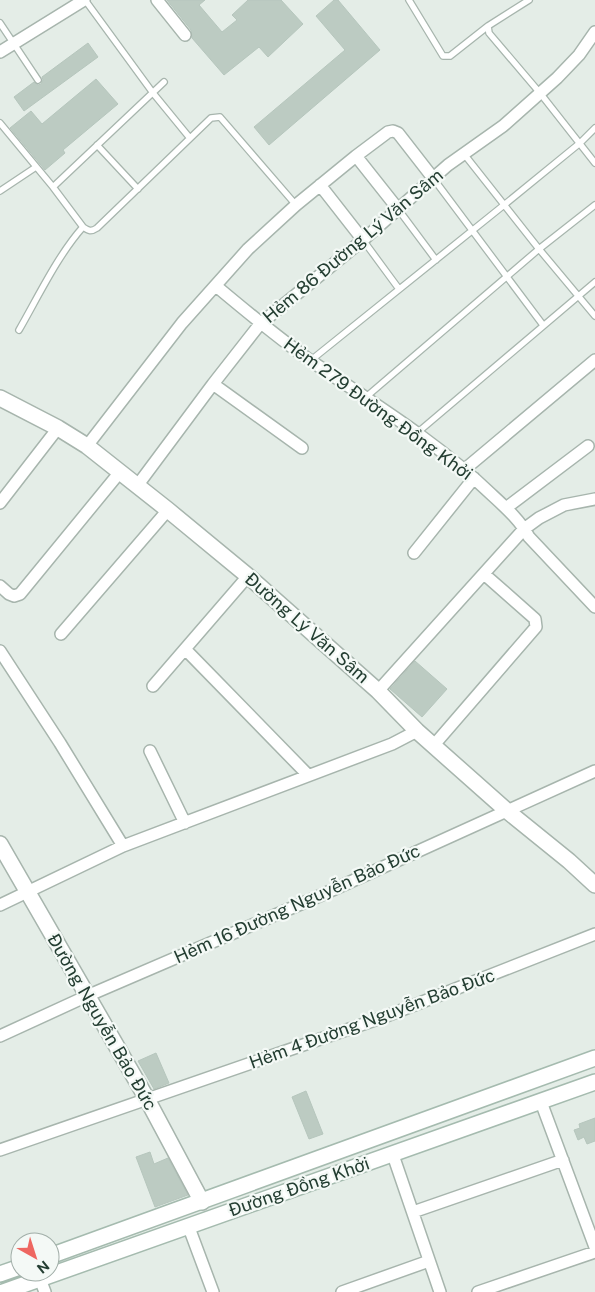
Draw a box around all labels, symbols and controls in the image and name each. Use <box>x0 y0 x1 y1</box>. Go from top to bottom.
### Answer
street label: Hẻm 86 Đường Lý Văn Sâm <box>258 164 447 327</box>
street label: Hẻm 279 Đường Đồng Khởi <box>280 333 477 484</box>
street label: Đường Lý Văn Sâm <box>241 568 374 687</box>
street label: Hẻm 16 Đường Nguyễn Bảo Đức <box>171 840 423 967</box>
street label: Đường Nguyễn Bảo Đức <box>43 930 162 1114</box>
street label: Hẻm 4 Đường Nguyễn Bảo Đức <box>246 964 498 1073</box>
street label: Đường Đồng Khởi <box>226 1153 372 1220</box>
north arrow <box>10 1232 60 1282</box>
text: N <box>34 1257 52 1277</box>

